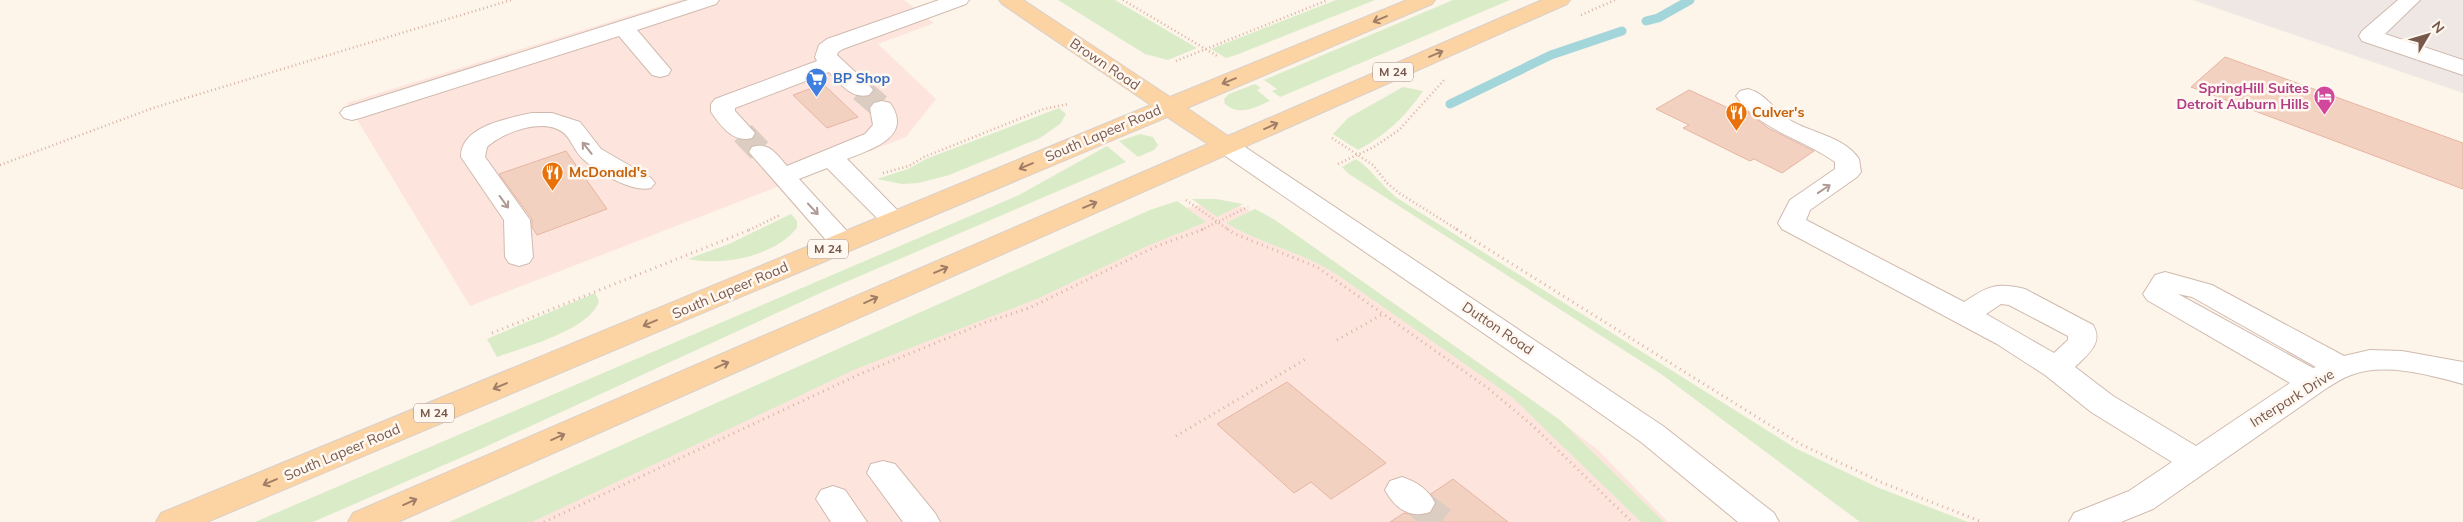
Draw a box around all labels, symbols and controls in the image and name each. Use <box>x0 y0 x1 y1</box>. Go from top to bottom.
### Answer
north arrow <box>2403 10 2453 60</box>
one-way arrow <box>1372 15 1387 24</box>
text: N <box>2428 17 2449 37</box>
street label: Brown Road <box>1066 34 1144 94</box>
one-way arrow <box>1428 48 1443 58</box>
road number: M 24 <box>1373 62 1413 82</box>
supermarket icon: BP Shop <box>805 66 829 97</box>
place label: BP Shop <box>833 69 891 87</box>
one-way arrow <box>1222 77 1238 86</box>
place label: SpringHill Suites Detroit Auburn Hills <box>2176 79 2309 113</box>
hotel icon: SpringHill Suites Detroit Auburn Hills <box>2313 84 2337 115</box>
street label: South Lapeer Road <box>1042 100 1164 166</box>
restaurant icon: Culver's <box>1724 100 1748 131</box>
place label: Culver's <box>1752 103 1804 121</box>
one-way arrow <box>1263 120 1278 130</box>
one-way arrow <box>582 141 593 154</box>
restaurant icon: McDonald's <box>541 160 565 191</box>
one-way arrow <box>1019 161 1034 171</box>
place label: McDonald's <box>569 163 647 181</box>
one-way arrow <box>1817 184 1831 194</box>
one-way arrow <box>499 195 509 209</box>
one-way arrow <box>1082 199 1097 209</box>
one-way arrow <box>807 203 819 216</box>
road number: M 24 <box>808 240 848 258</box>
street label: South Lapeer Road <box>669 257 791 323</box>
one-way arrow <box>933 264 948 274</box>
one-way arrow <box>863 295 878 305</box>
street label: Dutton Road <box>1459 298 1537 358</box>
one-way arrow <box>643 319 658 328</box>
one-way arrow <box>714 360 729 370</box>
street label: Interpark Drive <box>2247 365 2337 431</box>
one-way arrow <box>493 381 508 391</box>
road number: M 24 <box>414 403 454 422</box>
street label: South Lapeer Road <box>281 419 403 485</box>
one-way arrow <box>550 432 565 442</box>
one-way arrow <box>262 478 277 487</box>
one-way arrow <box>402 497 417 507</box>

